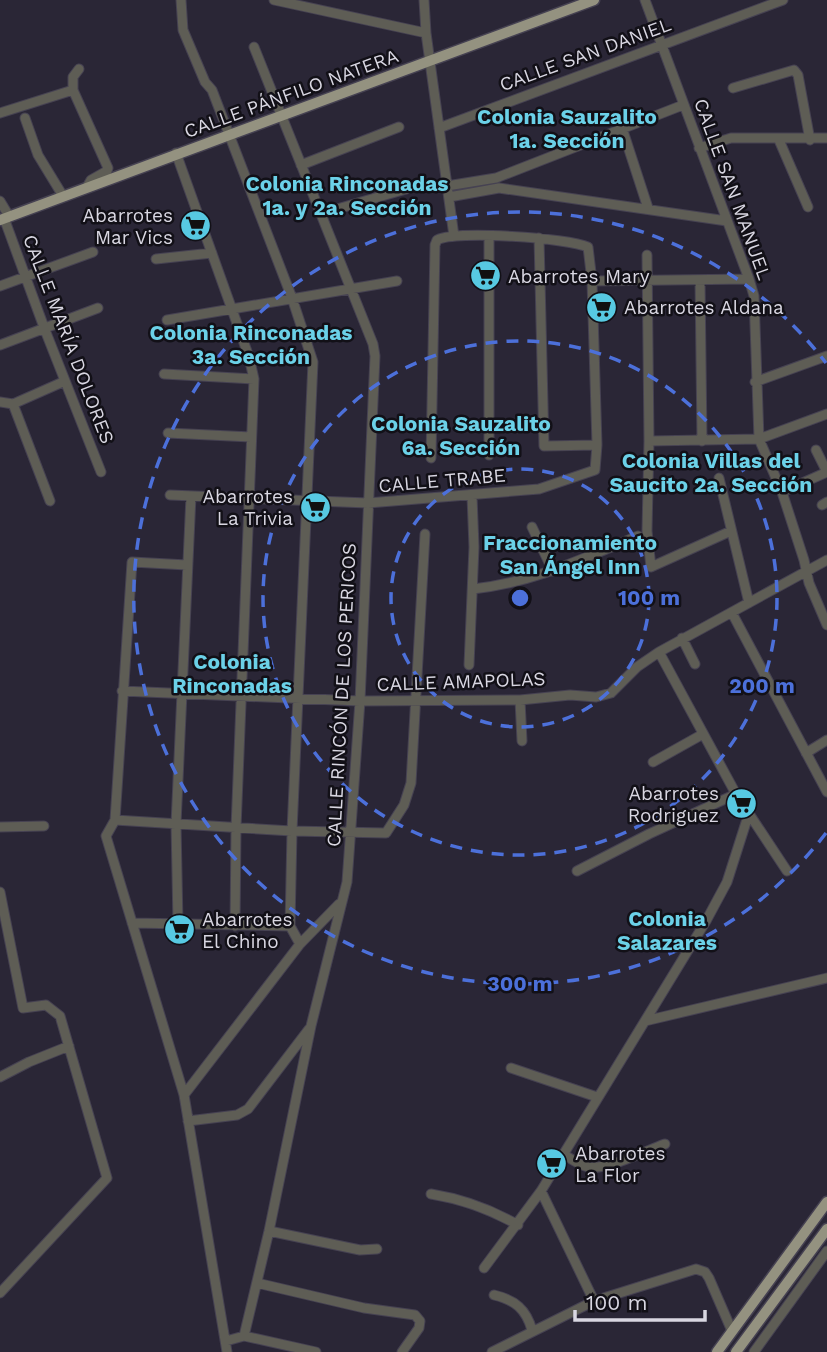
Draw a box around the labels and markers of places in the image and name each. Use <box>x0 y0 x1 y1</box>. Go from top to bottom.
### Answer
place label: Abarrotes Mar Vics <box>82 204 173 249</box>
supermarket icon: Abarrotes Mar Vics <box>179 209 213 243</box>
supermarket icon: Abarrotes Mary <box>468 259 502 293</box>
place label: Abarrotes Mary <box>508 265 650 288</box>
supermarket icon: Abarrotes Aldana <box>584 290 618 324</box>
place label: Abarrotes Aldana <box>624 296 784 319</box>
place label: Abarrotes La Trivia <box>202 485 293 530</box>
supermarket icon: Abarrotes La Trivia <box>299 490 333 524</box>
centre of rings <box>508 586 532 610</box>
place label: Abarrotes Rodriguez <box>628 782 719 827</box>
supermarket icon: Abarrotes Rodriguez <box>725 787 759 821</box>
place label: Abarrotes El Chino <box>202 908 293 953</box>
supermarket icon: Abarrotes El Chino <box>162 913 196 947</box>
place label: Abarrotes La Flor <box>575 1142 666 1187</box>
supermarket icon: Abarrotes La Flor <box>535 1147 569 1181</box>

